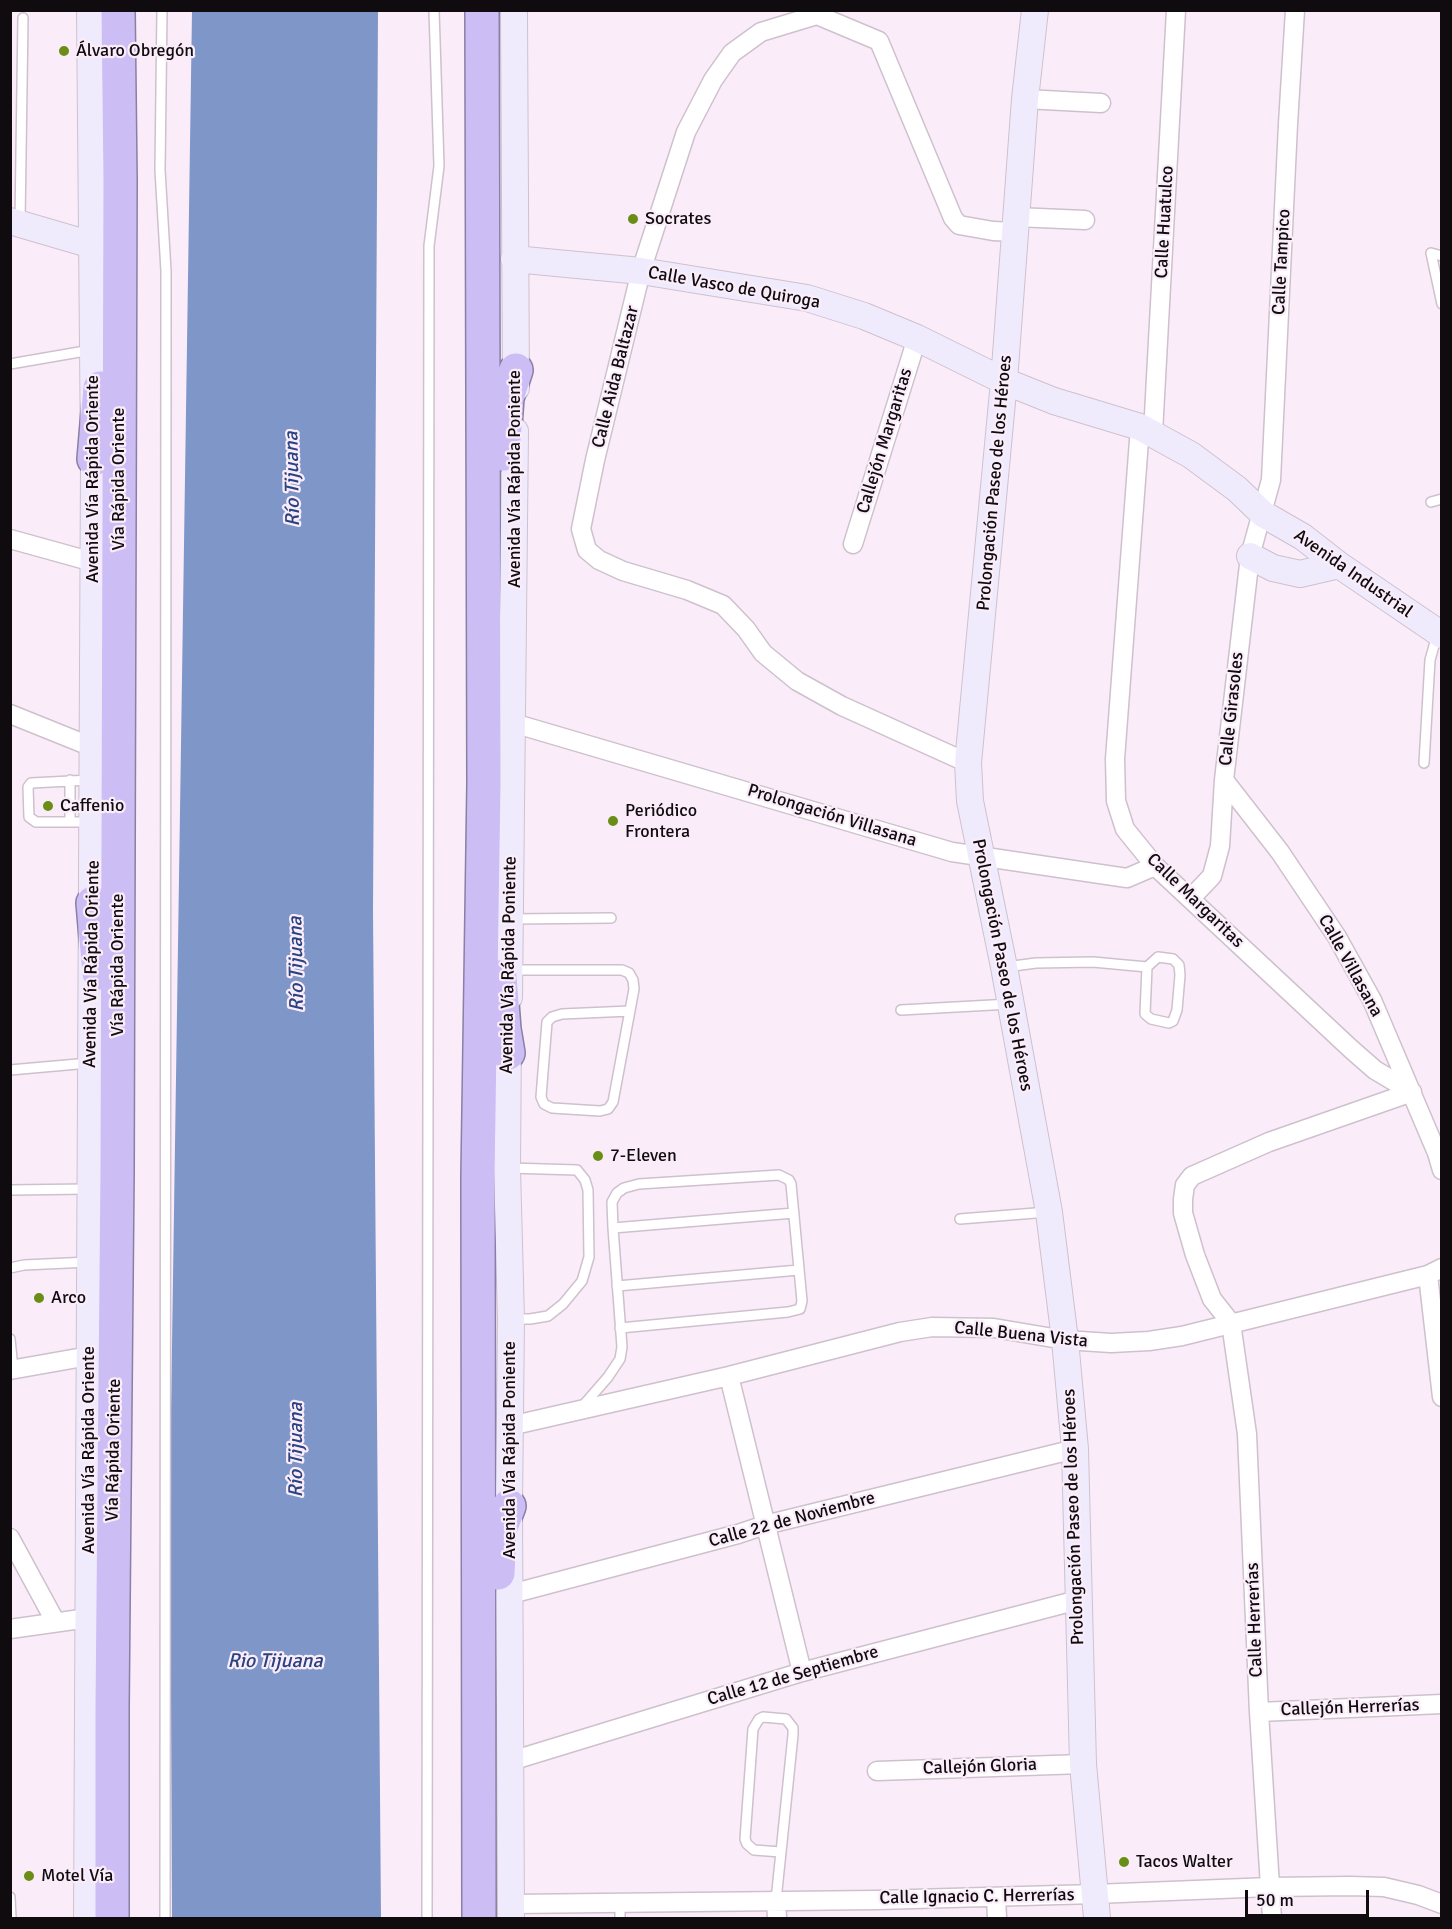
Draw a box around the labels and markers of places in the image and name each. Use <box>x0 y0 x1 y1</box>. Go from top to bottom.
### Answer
place label: Álvaro Obregón <box>76 40 194 62</box>
marker: Álvaro Obregón <box>57 44 71 58</box>
place label: Socrates <box>645 208 711 230</box>
marker: Socrates <box>626 212 640 226</box>
place label: Caffenio <box>60 795 124 817</box>
marker: Caffenio <box>41 799 55 813</box>
place label: Periódico Frontera <box>625 800 697 842</box>
marker: Periódico Frontera <box>606 814 620 828</box>
place label: 7-Eleven <box>610 1145 677 1167</box>
marker: 7-Eleven <box>591 1149 605 1163</box>
place label: Arco <box>51 1287 86 1309</box>
marker: Arco <box>32 1291 46 1305</box>
place label: Tacos Walter <box>1136 1851 1233 1873</box>
marker: Tacos Walter <box>1117 1855 1131 1869</box>
place label: Motel Vía <box>41 1865 113 1887</box>
marker: Motel Vía <box>22 1869 36 1883</box>

